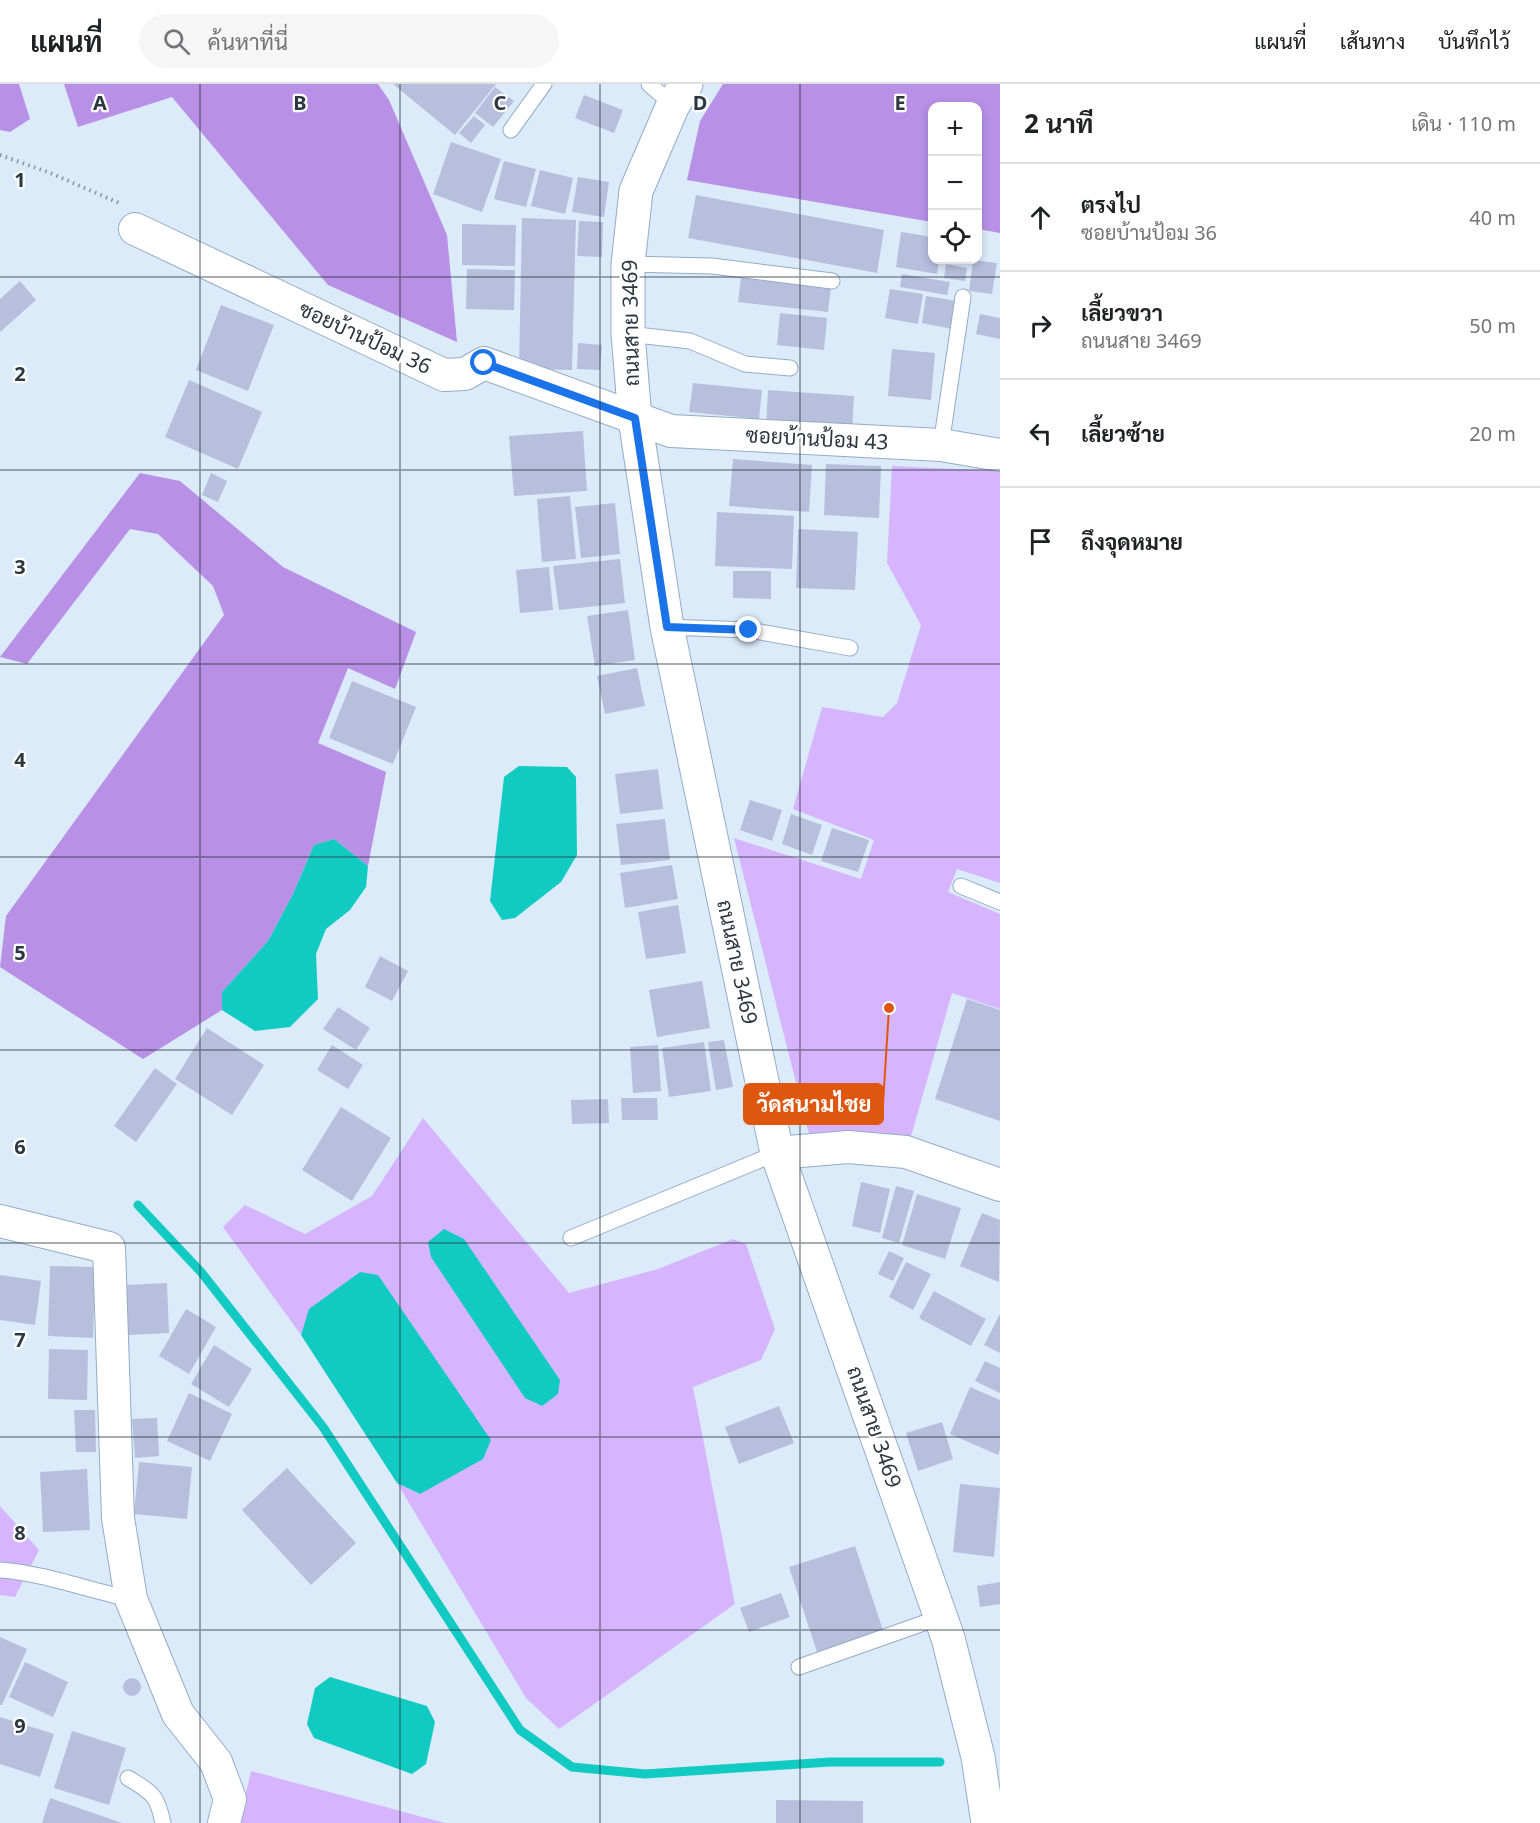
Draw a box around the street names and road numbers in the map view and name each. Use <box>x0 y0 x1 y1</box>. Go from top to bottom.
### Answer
street label: ถนนสาย 3469 <box>615 259 645 387</box>
street label: ซอยบ้านป้อม 36 <box>295 294 436 380</box>
street label: ซอยบ้านป้อม 43 <box>745 420 889 456</box>
street label: ถนนสาย 3469 <box>711 897 765 1027</box>
street label: ถนนสาย 3469 <box>841 1362 909 1491</box>

